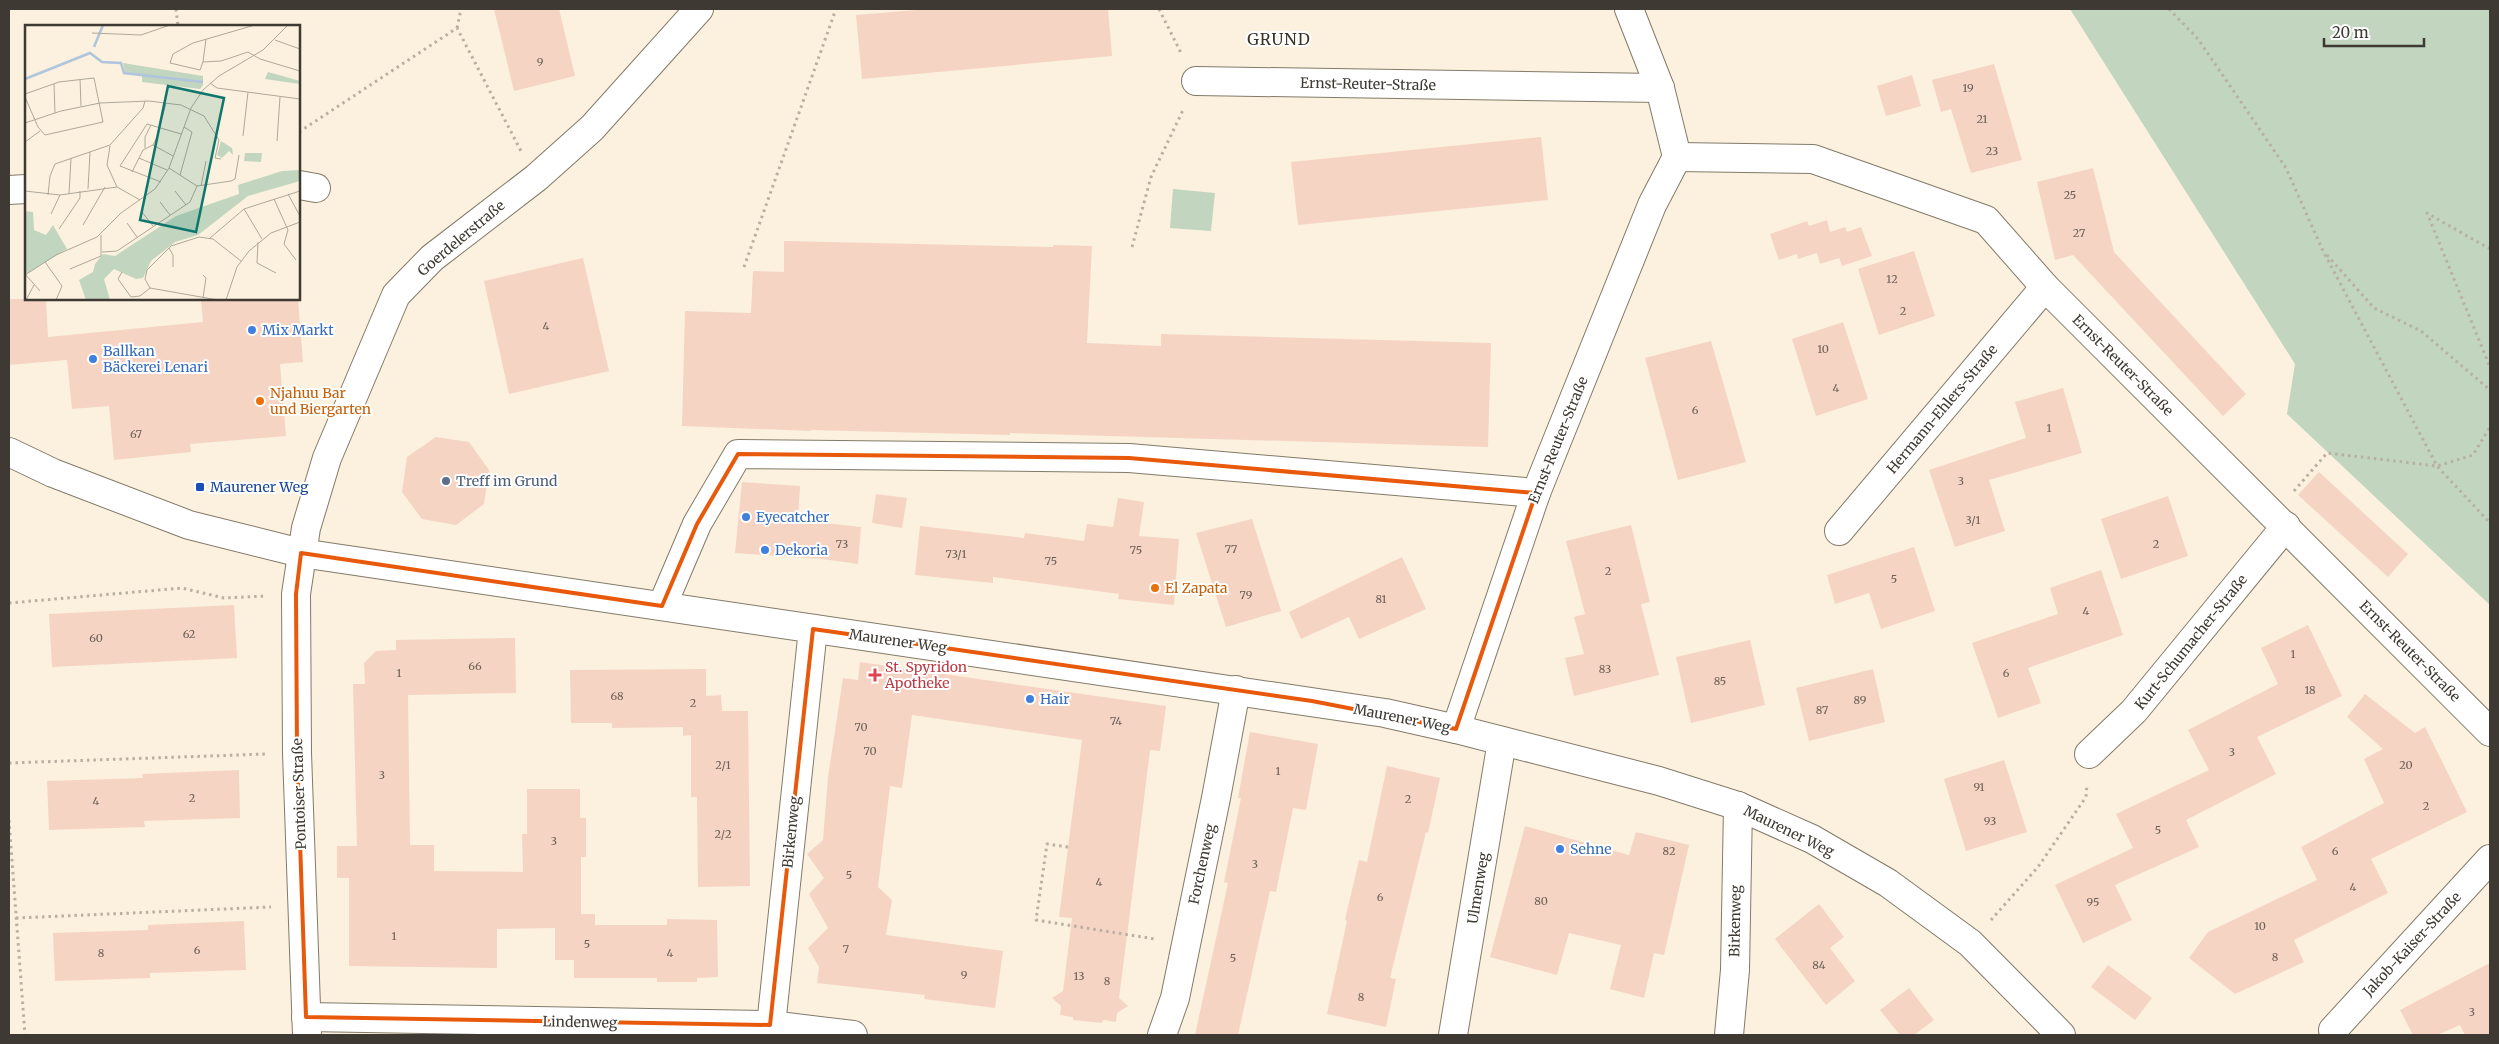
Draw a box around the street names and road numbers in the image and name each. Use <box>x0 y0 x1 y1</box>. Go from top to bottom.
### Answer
street label: Ernst-Reuter-Straße <box>1300 74 1436 94</box>
street label: Goerdelerstraße <box>414 196 508 280</box>
street label: Ernst-Reuter-Straße <box>2069 311 2177 419</box>
street label: Hermann-Ehlers-Straße <box>1883 341 2001 477</box>
street label: Ernst-Reuter-Straße <box>1524 374 1592 506</box>
street label: Kurt-Schumacher-Straße <box>2131 571 2251 713</box>
street label: Ernst-Reuter-Straße <box>2356 597 2464 705</box>
street label: Maurener Weg <box>848 625 949 657</box>
street label: Maurener Weg <box>1352 700 1453 736</box>
street label: Pontoiser Straße <box>288 738 310 850</box>
street label: Birkenweg <box>778 795 804 869</box>
street label: Maurener Weg <box>1741 801 1838 861</box>
street label: Forchenweg <box>1185 821 1219 906</box>
street label: Ulmenweg <box>1463 850 1493 925</box>
street label: Birkenweg <box>1725 884 1745 957</box>
street label: Jakob-Kaiser-Straße <box>2358 888 2465 1001</box>
street label: Lindenweg <box>542 1012 618 1032</box>

